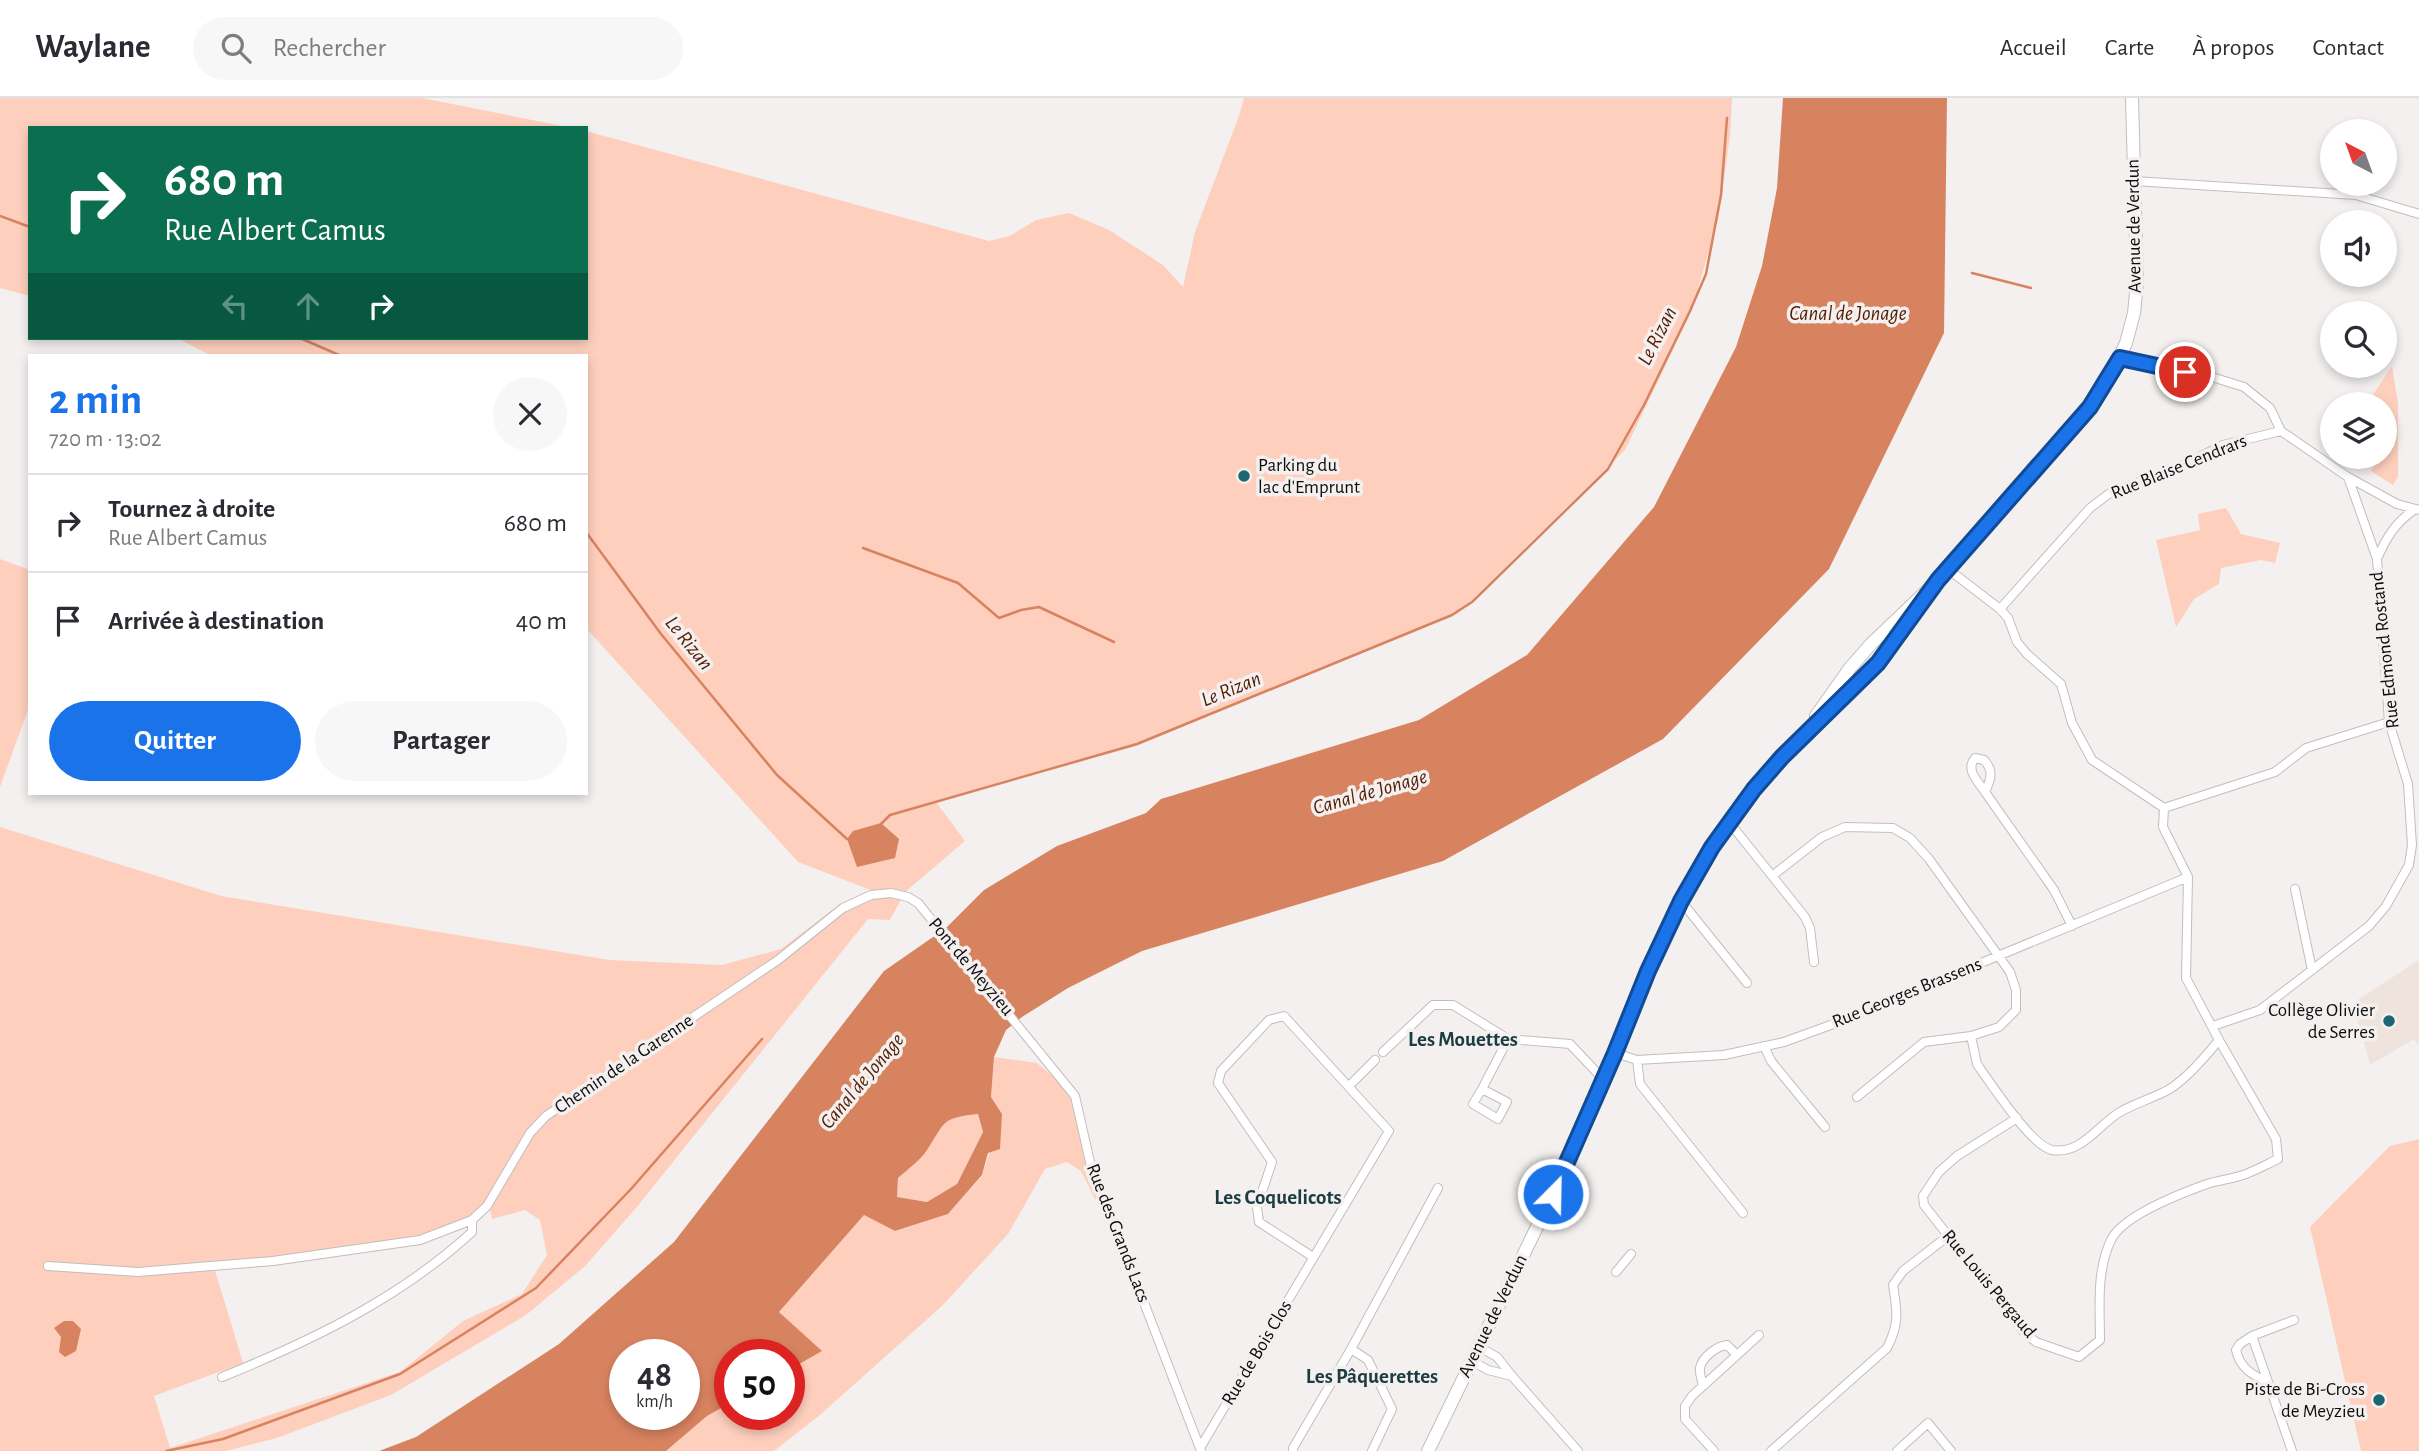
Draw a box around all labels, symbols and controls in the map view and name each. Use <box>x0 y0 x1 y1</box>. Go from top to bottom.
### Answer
search box <box>193 17 683 80</box>
icon: search <box>217 29 255 67</box>
text: Waylane <box>35 31 151 64</box>
text: Rechercher <box>273 35 386 61</box>
text: Accueil <box>2000 36 2067 60</box>
text: Carte <box>2105 36 2154 60</box>
text: À propos <box>2192 36 2274 60</box>
text: Contact <box>2312 36 2384 60</box>
north arrow <box>2320 119 2398 196</box>
map controls <box>2320 119 2397 469</box>
icon: right <box>49 154 140 245</box>
text: 680 m <box>164 156 284 205</box>
street label: Avenue de Verdun <box>2123 159 2145 293</box>
button: sound <box>2320 210 2397 287</box>
text: Rue Albert Camus <box>164 214 386 246</box>
icon: left <box>216 287 254 325</box>
icon: ahead <box>289 287 327 325</box>
icon: right <box>362 287 400 325</box>
button: search <box>2320 301 2397 378</box>
water label: Le Rizan <box>1633 303 1681 369</box>
water label: Canal de Jonage <box>1789 303 1907 324</box>
pin <box>2155 342 2215 402</box>
icon: arrive <box>2166 353 2204 391</box>
button: close <box>493 377 567 451</box>
text: 2 min <box>49 379 142 421</box>
button: layers <box>2320 392 2397 469</box>
text: 720 m · 13:02 <box>49 428 162 451</box>
street label: Rue Blaise Cendrars <box>2108 431 2250 503</box>
place label: Parking du lac d'Emprunt <box>1258 456 1360 497</box>
marker: Parking du lac d'Emprunt <box>1236 468 1252 484</box>
text: Tournez à droite <box>108 496 275 522</box>
icon: right <box>49 504 87 542</box>
text: 680 m <box>504 510 567 536</box>
text: Rue Albert Camus <box>108 527 267 550</box>
street label: Rue Edmond Rostand <box>2367 570 2403 729</box>
icon: arrive <box>49 602 87 640</box>
text: Arrivée à destination <box>108 608 324 634</box>
text: 40 m <box>516 608 567 634</box>
water label: Le Rizan <box>661 612 717 674</box>
water label: Le Rizan <box>1198 668 1264 710</box>
button: Quitter <box>49 701 301 781</box>
button: Partager <box>315 701 567 781</box>
water label: Canal de Jonage <box>1311 766 1429 818</box>
street label: Pont de Meyzieu <box>925 914 1017 1020</box>
street label: Rue Georges Brassens <box>1830 954 1984 1032</box>
place label: Collège Olivier de Serres <box>2268 1001 2375 1042</box>
street label: Chemin de la Garenne <box>551 1011 697 1117</box>
marker: Collège Olivier de Serres <box>2381 1013 2397 1029</box>
water label: Canal de Jonage <box>816 1029 908 1133</box>
district label: Les Mouettes <box>1408 1029 1518 1050</box>
position arrow <box>1516 1157 1590 1231</box>
street label: Rue des Grands Lacs <box>1083 1161 1153 1305</box>
district label: Les Coquelicots <box>1214 1187 1342 1208</box>
street label: Rue Louis Pergaud <box>1939 1226 2040 1342</box>
street label: Avenue de Verdun <box>1455 1252 1531 1380</box>
street label: Rue de Bois Clos <box>1218 1297 1296 1409</box>
speed limit sign: 50 <box>714 1339 805 1430</box>
text: 48 <box>637 1358 672 1393</box>
district label: Les Pâquerettes <box>1306 1366 1438 1387</box>
place label: Piste de Bi-Cross de Meyzieu <box>2244 1380 2365 1421</box>
marker: Piste de Bi-Cross de Meyzieu <box>2371 1392 2387 1408</box>
text: km/h <box>636 1393 673 1411</box>

